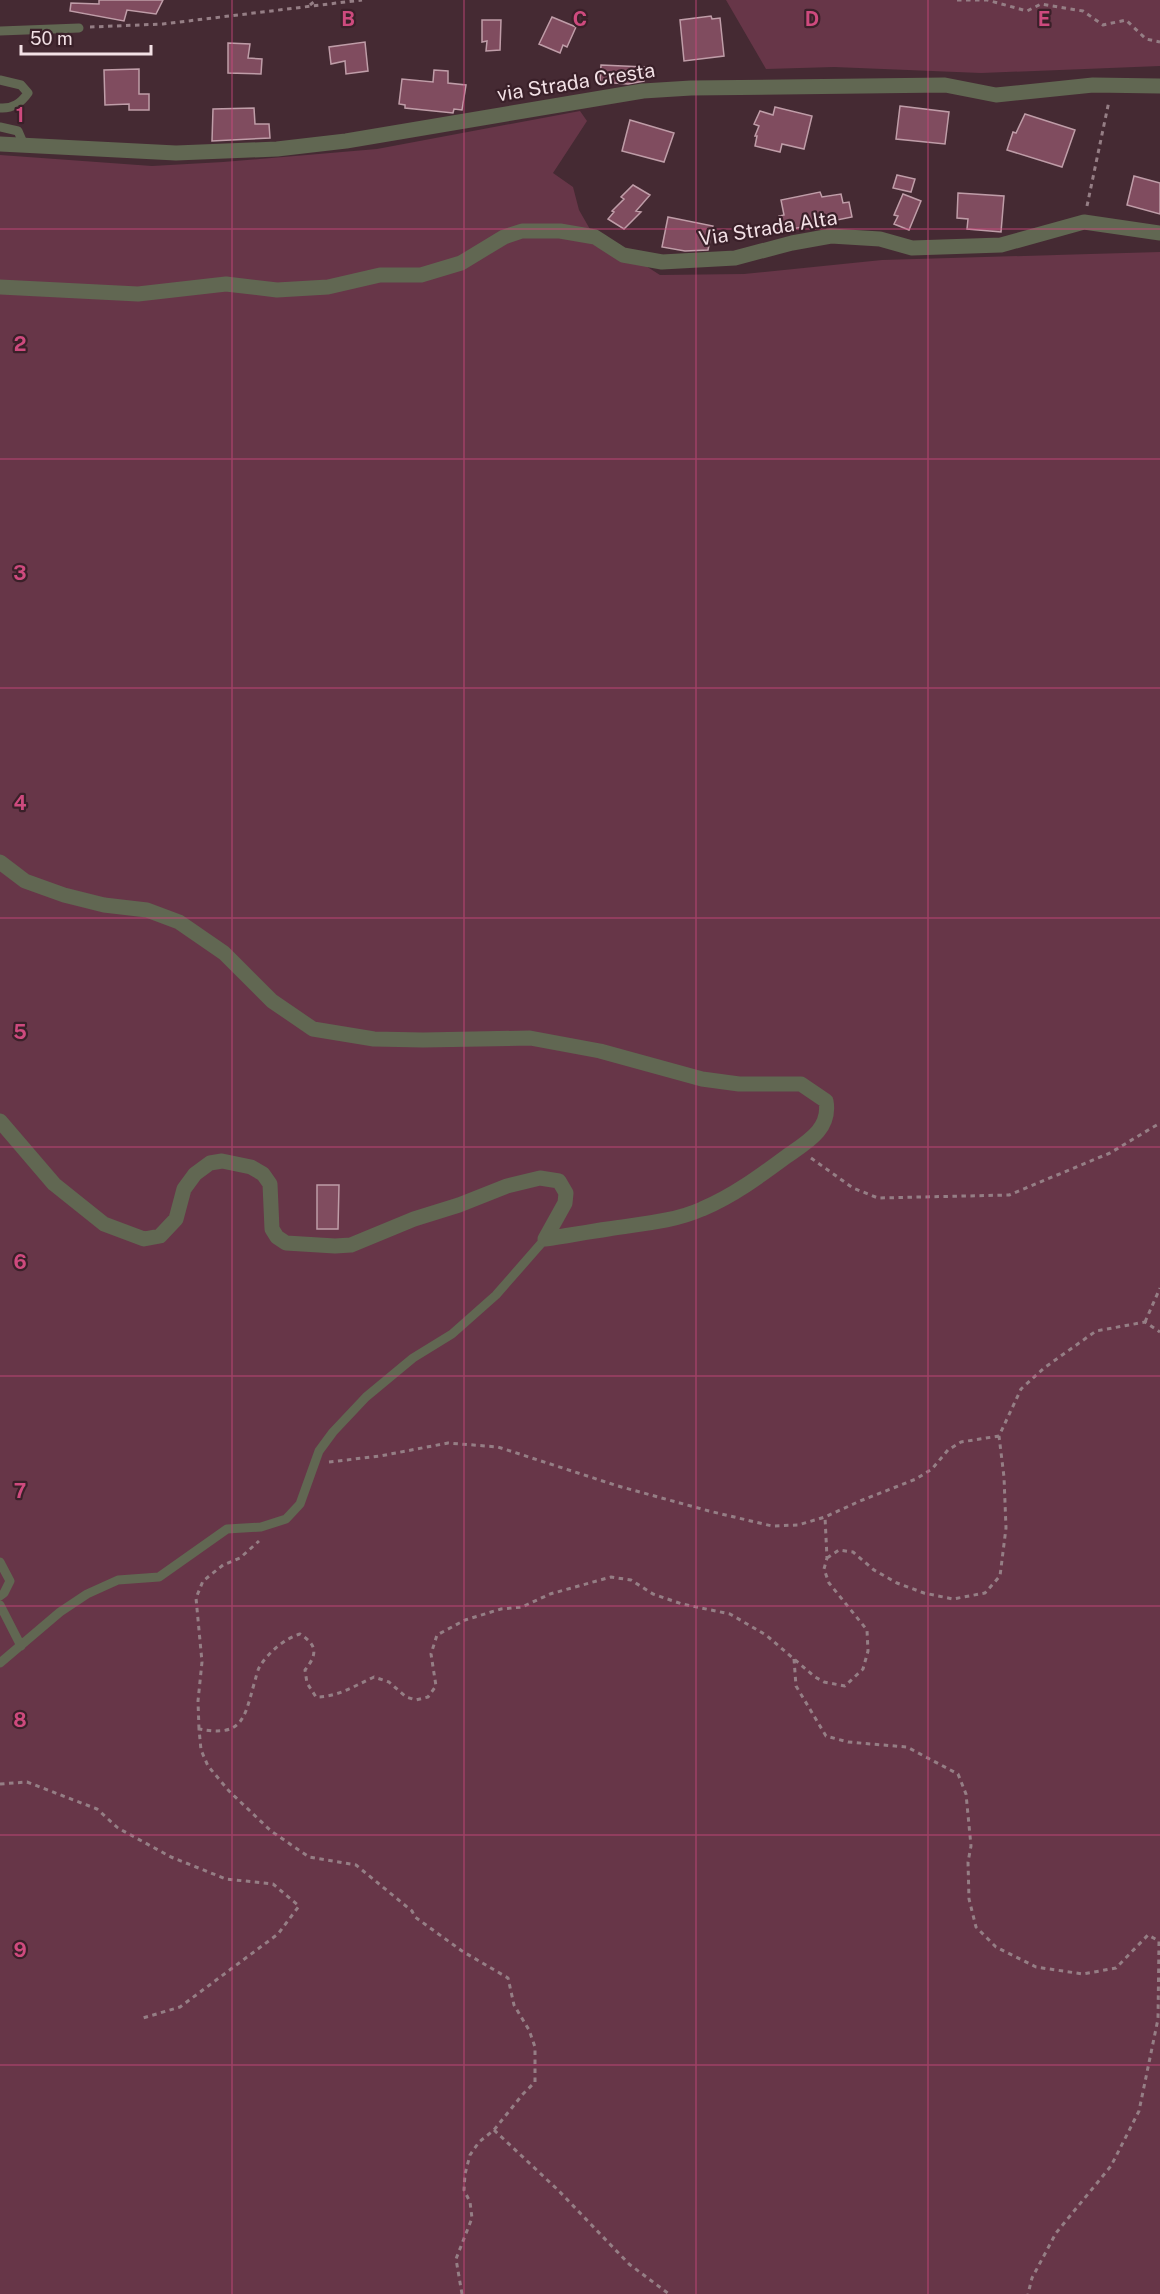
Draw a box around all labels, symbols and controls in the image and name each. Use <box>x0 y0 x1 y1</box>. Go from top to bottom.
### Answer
text: B <box>341 7 355 31</box>
text: C <box>573 7 587 31</box>
text: D <box>805 7 819 31</box>
text: E <box>1038 7 1050 31</box>
scale bar <box>21 18 152 56</box>
text: 50 m <box>30 28 73 49</box>
street label: via Strada Cresta <box>495 58 657 106</box>
text: 1 <box>16 103 24 127</box>
street label: Via Strada Alta <box>697 205 839 251</box>
text: 2 <box>14 332 26 356</box>
text: 3 <box>13 561 27 585</box>
text: 4 <box>13 791 27 815</box>
text: 5 <box>13 1020 27 1044</box>
text: 6 <box>13 1250 27 1274</box>
text: 7 <box>14 1479 26 1503</box>
text: 8 <box>13 1708 27 1732</box>
text: 9 <box>13 1938 27 1962</box>

